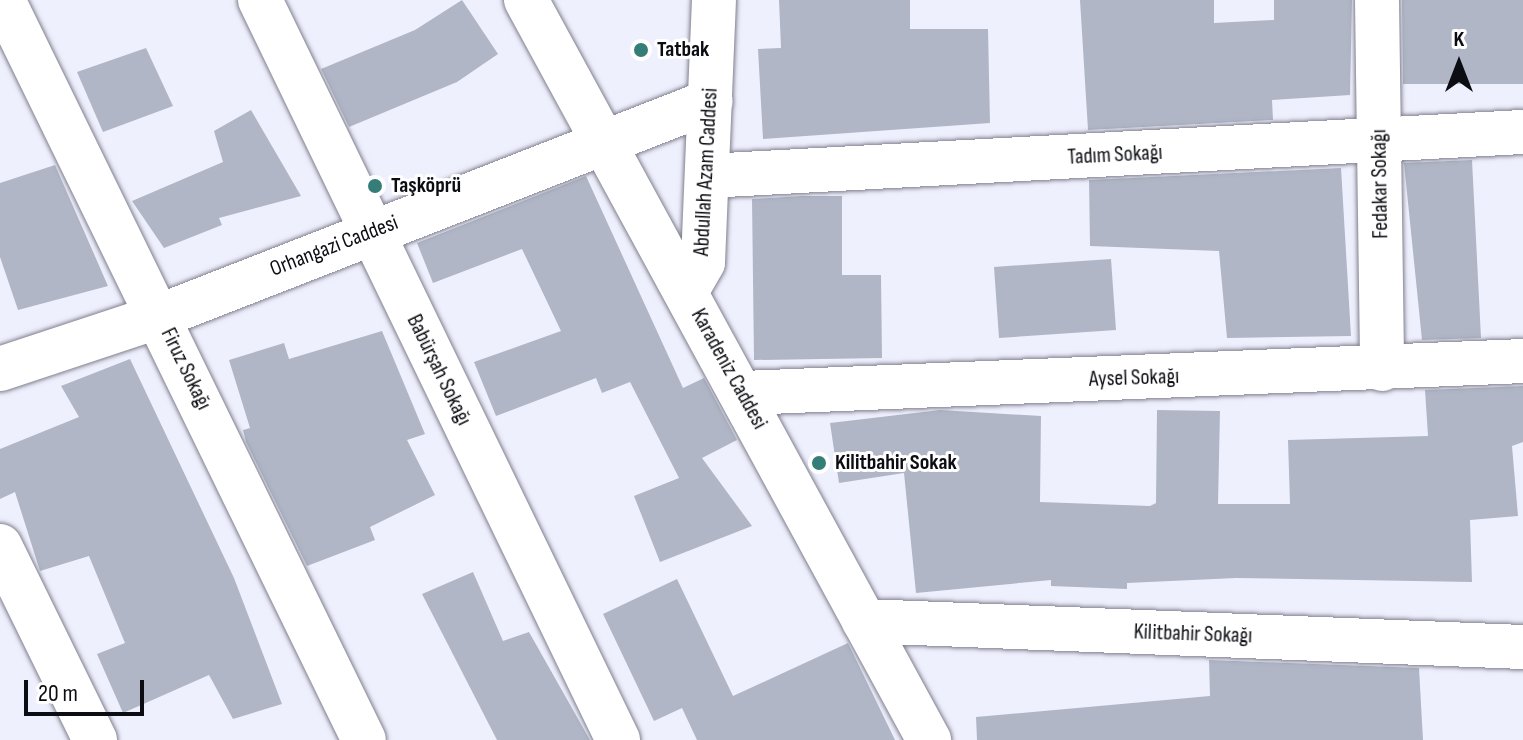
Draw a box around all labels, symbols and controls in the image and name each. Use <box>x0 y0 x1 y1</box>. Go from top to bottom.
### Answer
north arrow <box>1419 24 1499 104</box>
text: K <box>1454 26 1464 53</box>
place label: Tatbak <box>657 37 709 63</box>
marker: Tatbak <box>632 41 650 59</box>
street label: Abdullah Azam Caddesi <box>688 87 724 257</box>
street label: Fedakar Sokağı <box>1366 129 1394 239</box>
street label: Tadım Sokağı <box>1067 139 1163 171</box>
place label: Taşköprü <box>391 173 461 199</box>
marker: Taşköprü <box>366 177 384 195</box>
street label: Orhangazi Caddesi <box>266 210 402 282</box>
street label: Karadeniz Caddesi <box>685 304 773 434</box>
street label: Babürşah Sokağı <box>401 310 477 430</box>
street label: Firuz Sokağı <box>155 324 217 414</box>
street label: Aysel Sokağı <box>1088 363 1180 393</box>
place label: Kilitbahir Sokak <box>835 450 957 476</box>
marker: Kilitbahir Sokak <box>810 454 828 472</box>
street label: Kilitbahir Sokağı <box>1133 619 1253 649</box>
scale bar <box>28 664 148 714</box>
text: 20 m <box>38 679 78 708</box>

